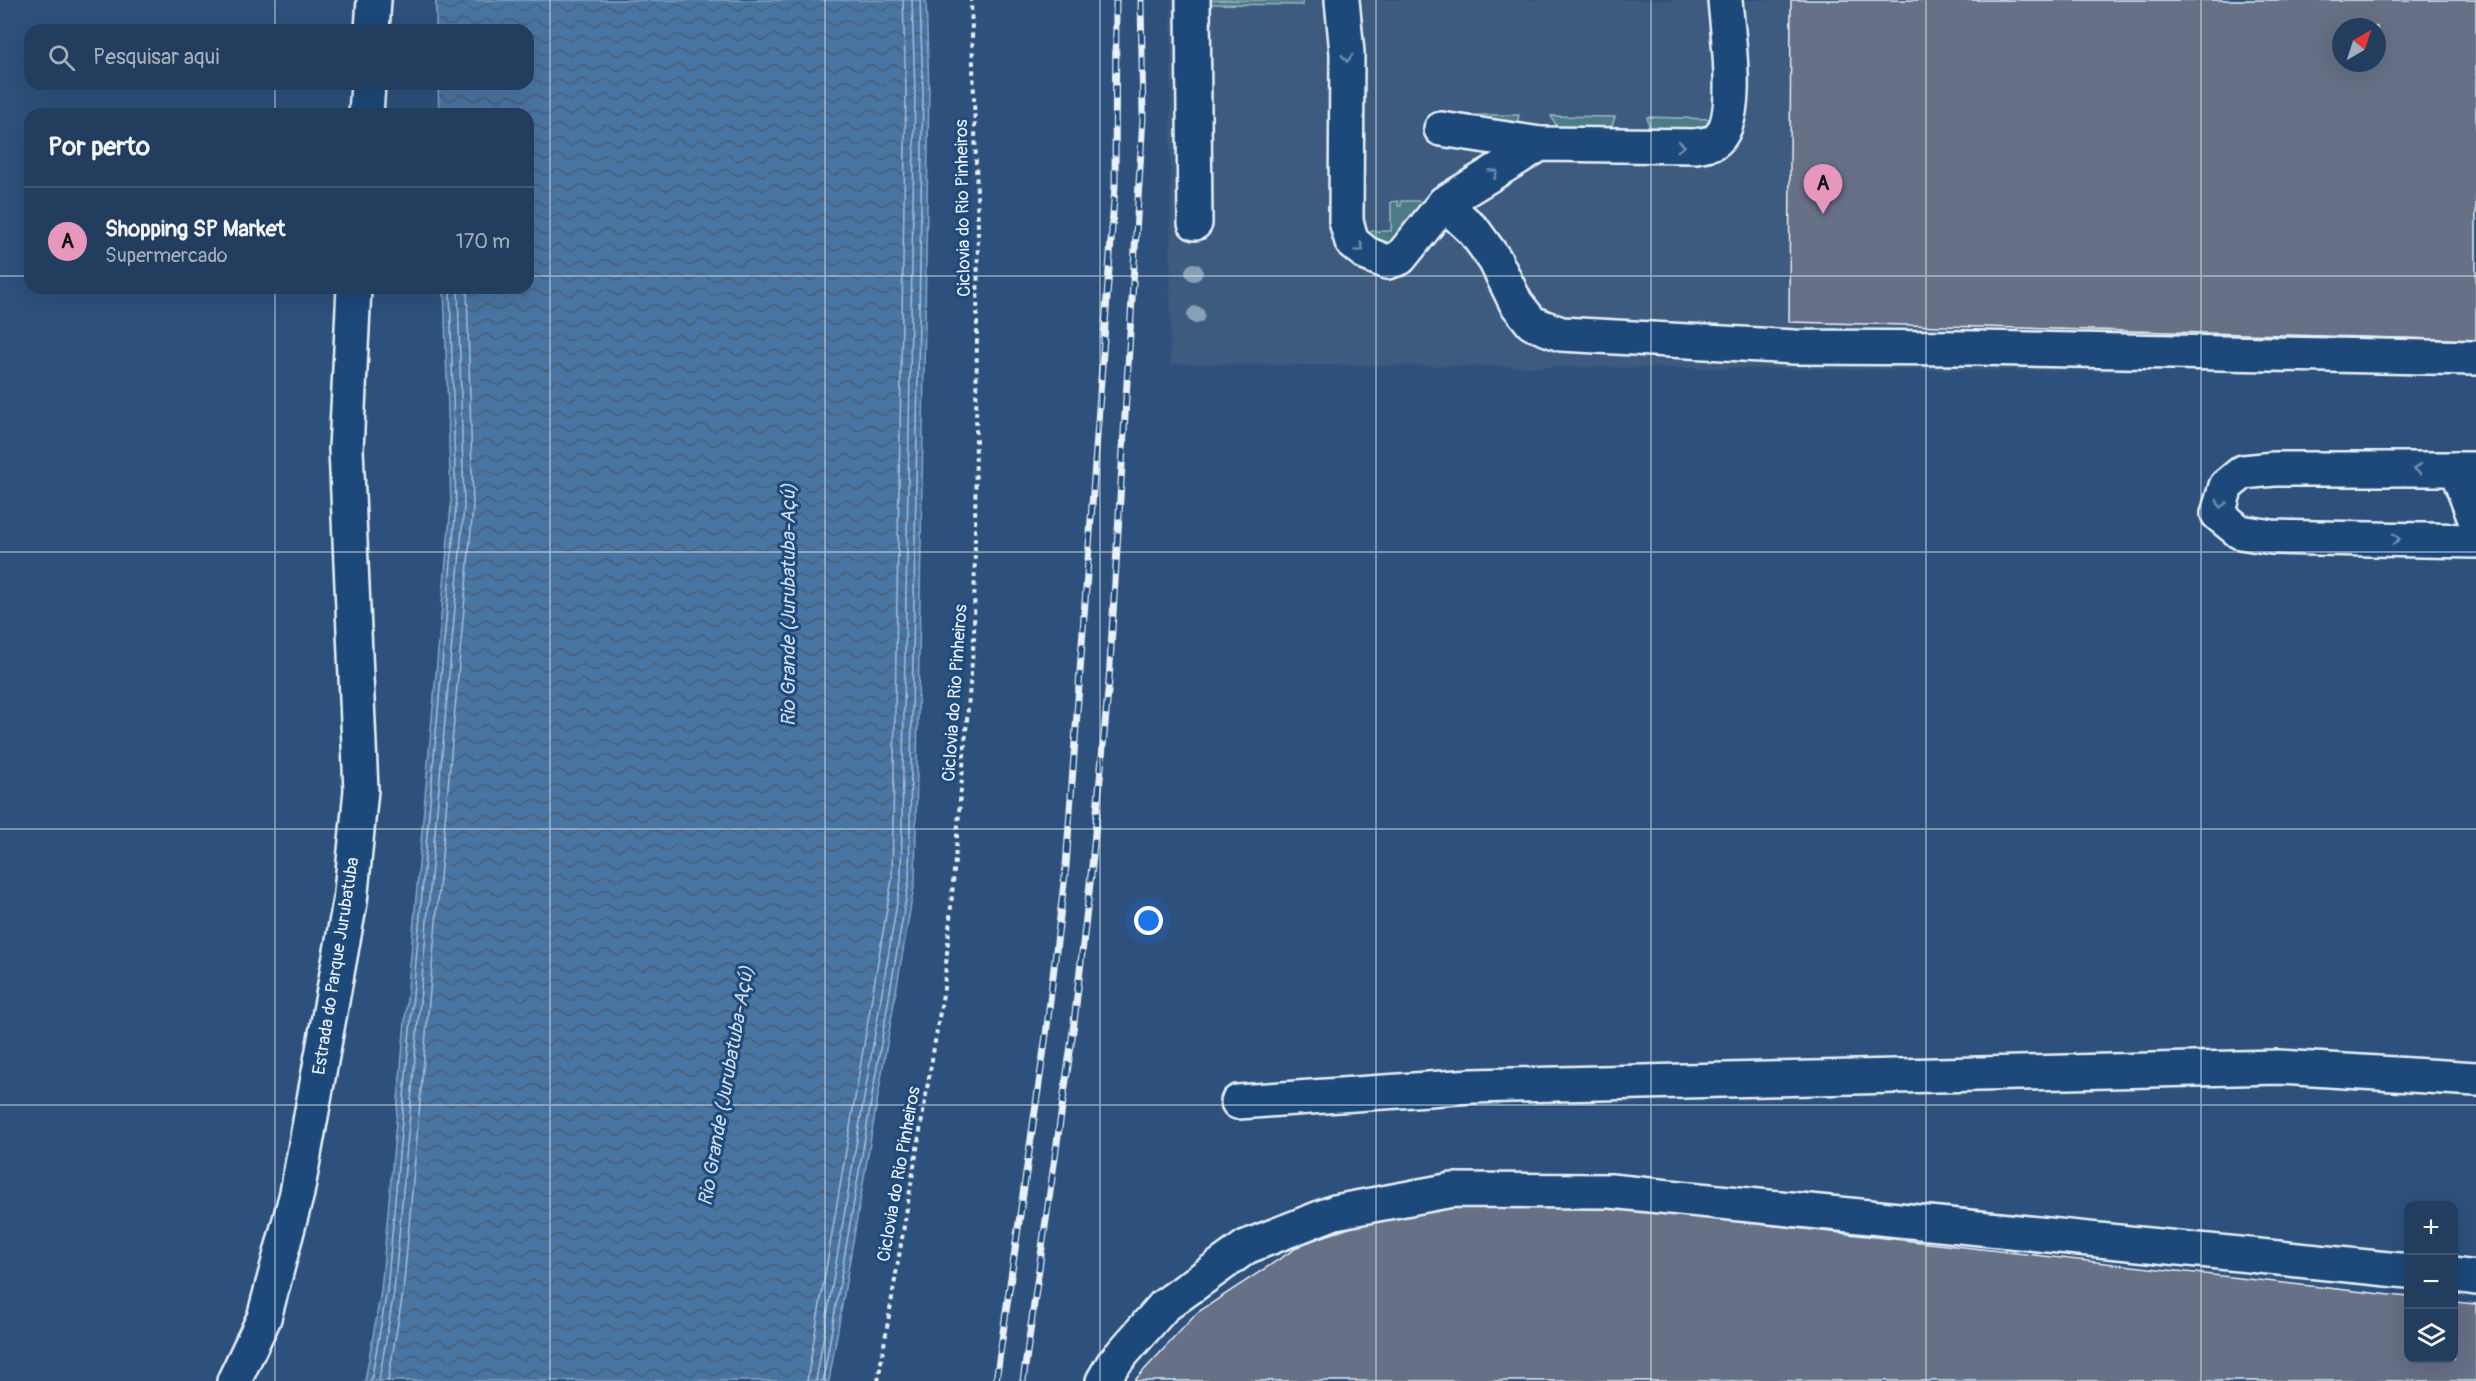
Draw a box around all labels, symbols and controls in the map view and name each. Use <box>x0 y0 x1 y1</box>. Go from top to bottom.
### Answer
north arrow <box>2332 18 2386 72</box>
search box <box>24 24 534 90</box>
icon: search <box>45 41 78 74</box>
text: Pesquisar aqui <box>93 43 219 71</box>
one-way arrow <box>1341 54 1353 63</box>
street label: Ciclovia do Rio Pinheiros <box>950 119 976 297</box>
text: Por perto <box>48 131 150 163</box>
one-way arrow <box>1676 139 1685 152</box>
pin: A <box>1804 164 1842 214</box>
one-way arrow <box>1488 169 1498 181</box>
text: Shopping SP Market <box>105 215 286 243</box>
text: A <box>61 229 74 254</box>
text: 170 m <box>456 229 510 254</box>
one-way arrow <box>1353 241 1364 252</box>
text: Supermercado <box>105 243 228 268</box>
one-way arrow <box>2413 463 2422 475</box>
water label: Rio Grande (Jurubatuba-Açú) <box>776 483 801 727</box>
one-way arrow <box>2215 499 2228 509</box>
one-way arrow <box>2391 533 2400 546</box>
street label: Ciclovia do Rio Pinheiros <box>937 604 973 782</box>
street label: Estrada do Parque Jurubatuba <box>307 855 365 1077</box>
your location <box>1134 906 1163 935</box>
water label: Rio Grande (Jurubatuba-Açú) <box>693 964 759 1208</box>
street label: Ciclovia do Rio Pinheiros <box>872 1085 926 1263</box>
map controls <box>2404 1201 2458 1363</box>
button: + <box>2404 1201 2458 1255</box>
button: − <box>2404 1255 2458 1309</box>
button: layers <box>2404 1309 2458 1363</box>

